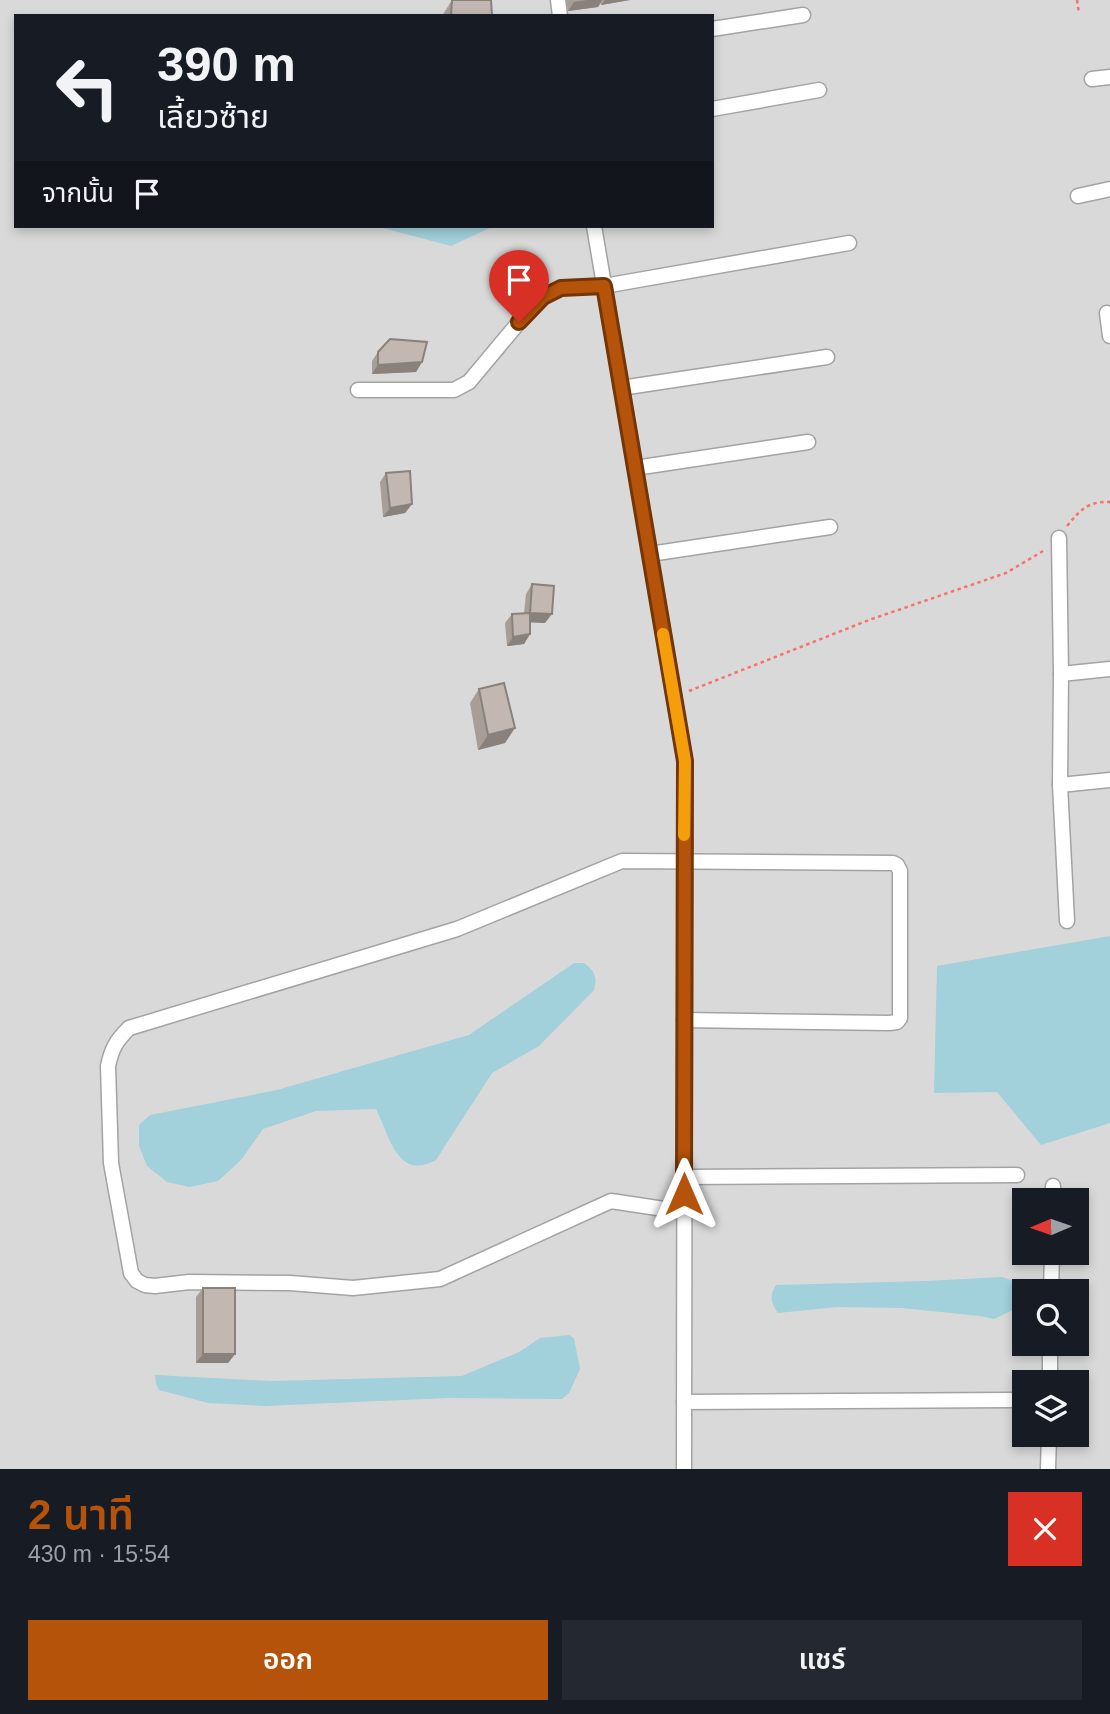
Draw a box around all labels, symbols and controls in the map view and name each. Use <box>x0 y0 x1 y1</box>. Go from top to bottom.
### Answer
text: 390 m <box>157 37 296 91</box>
icon: left <box>42 42 133 133</box>
text: เลี้ยวซ้าย <box>157 99 269 135</box>
icon: arrive <box>128 175 166 213</box>
text: จากนั้น <box>42 178 114 208</box>
pin <box>489 250 549 322</box>
icon: arrive <box>500 261 538 299</box>
position arrow <box>647 1157 721 1231</box>
north arrow <box>1012 1188 1088 1265</box>
map controls <box>1012 1188 1089 1447</box>
button: search <box>1012 1279 1089 1356</box>
button: layers <box>1012 1370 1089 1447</box>
text: 2 นาที <box>28 1491 134 1538</box>
button: close <box>1008 1492 1082 1566</box>
text: 430 m · 15:54 <box>28 1541 170 1567</box>
button: ออก <box>28 1620 548 1700</box>
button: แชร์ <box>562 1620 1082 1700</box>

